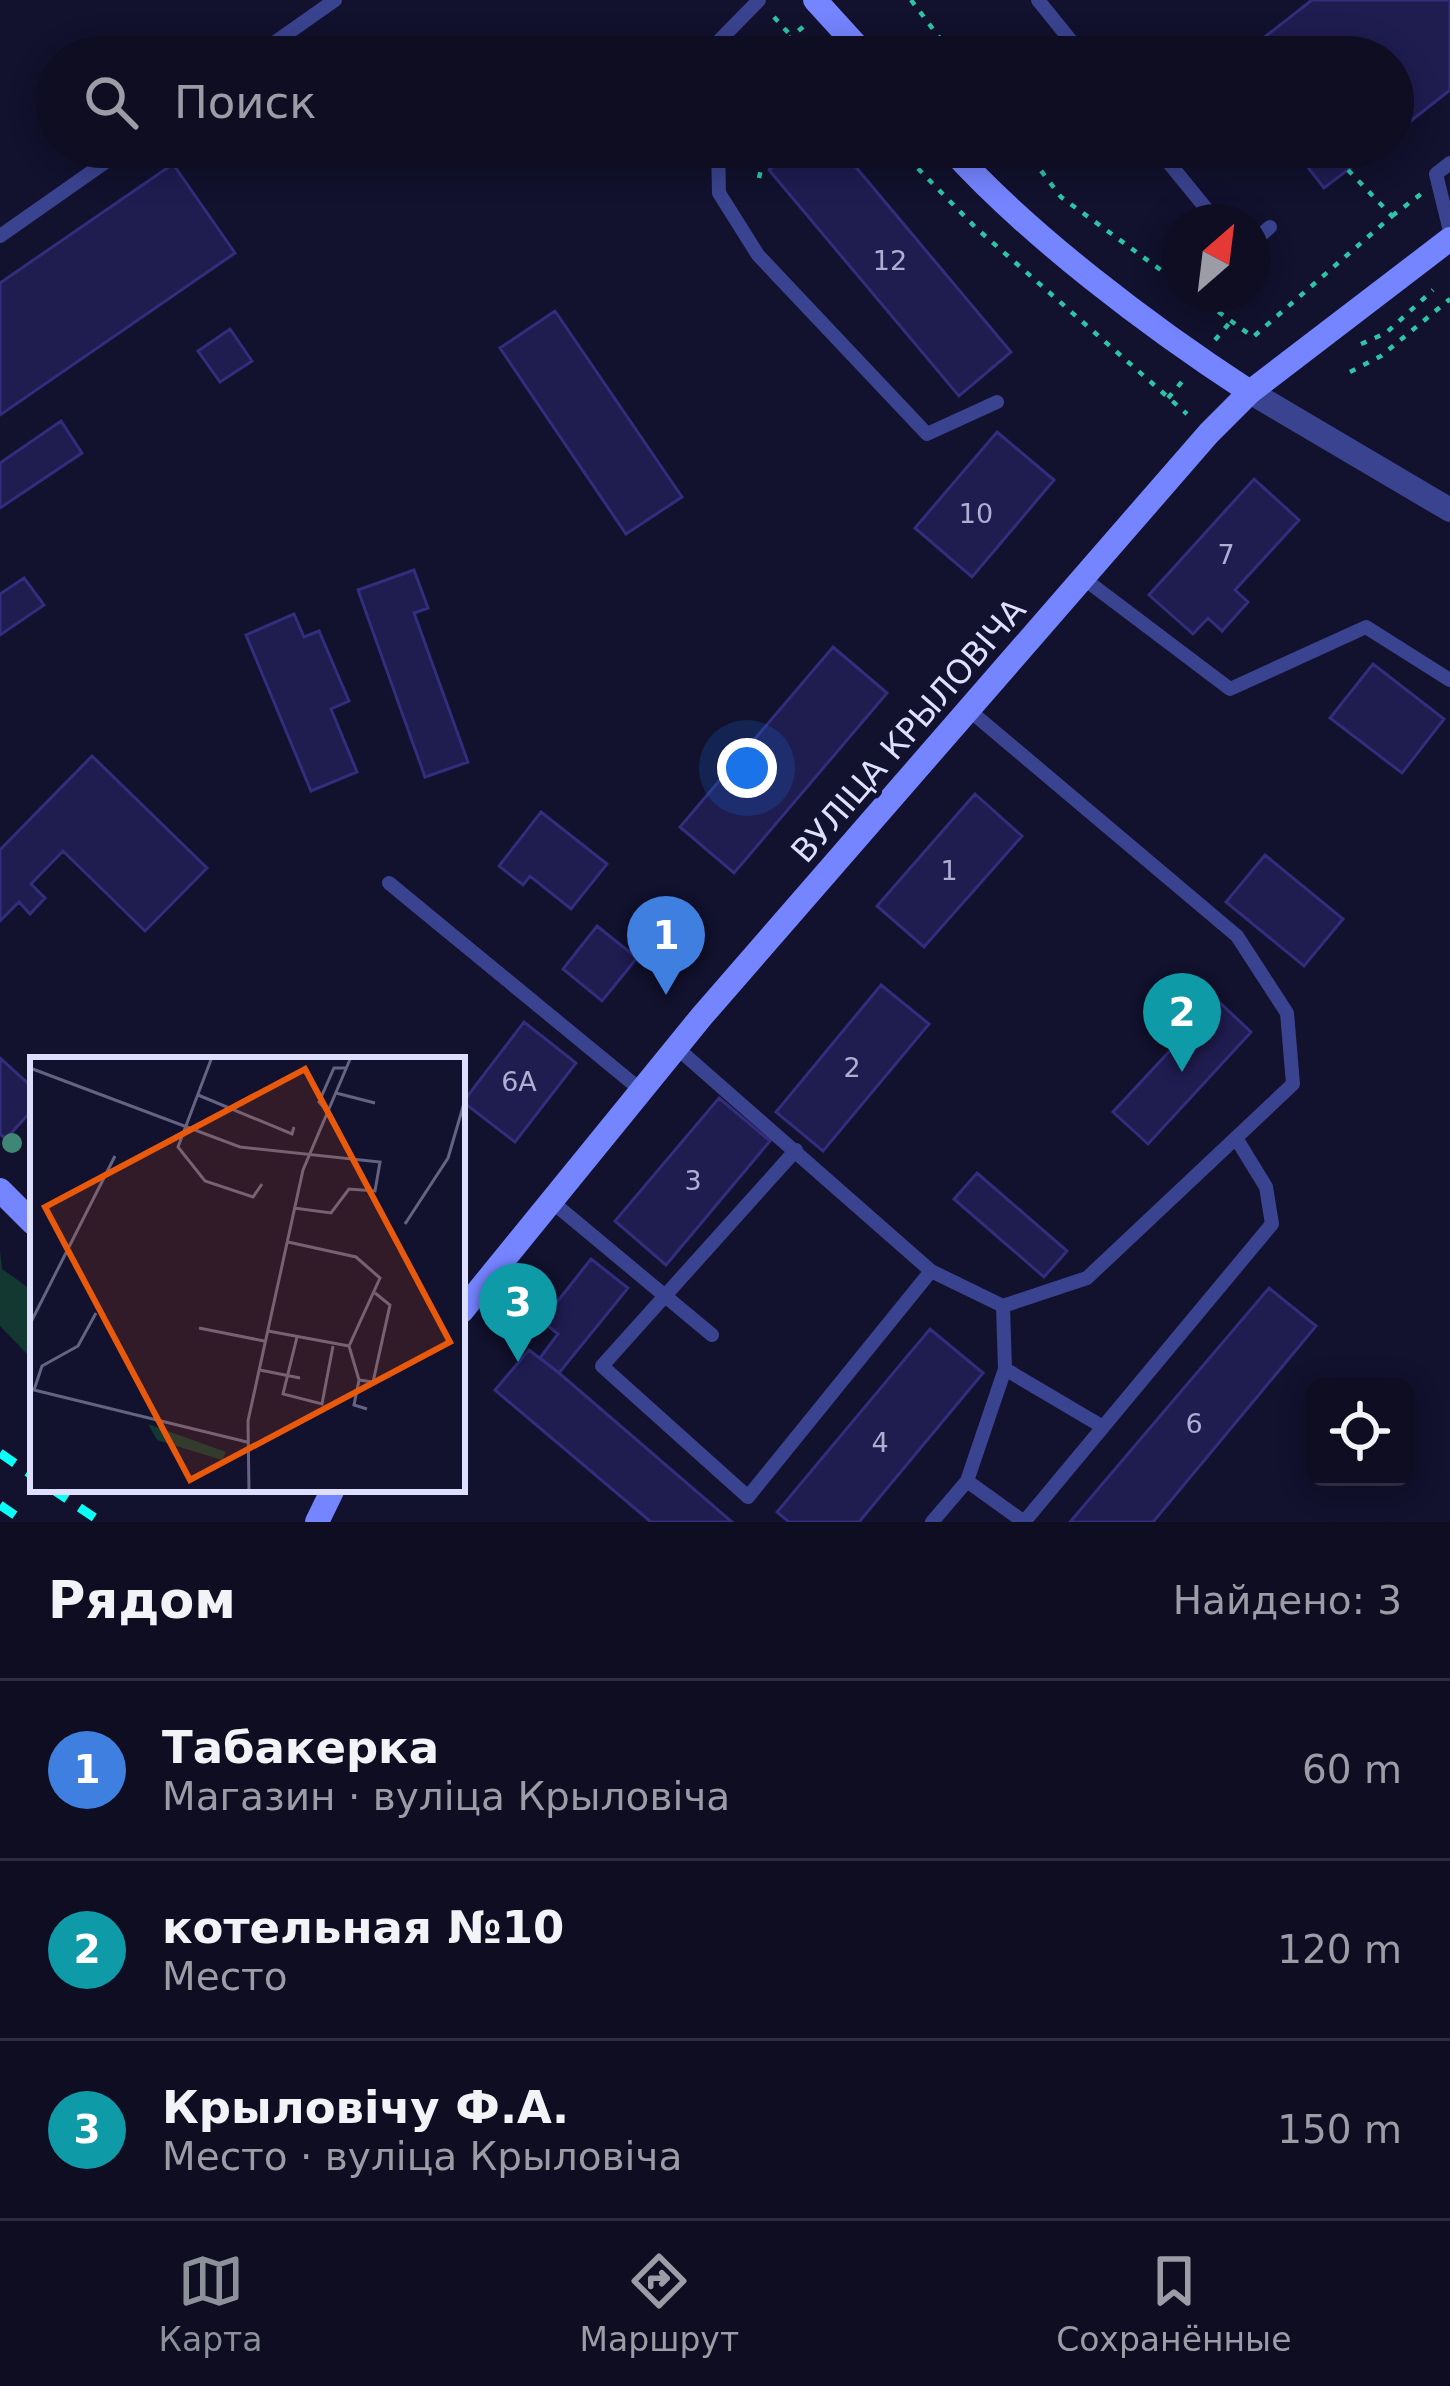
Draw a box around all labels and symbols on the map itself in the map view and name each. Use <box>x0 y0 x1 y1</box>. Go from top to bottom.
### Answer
north arrow <box>1162 204 1270 312</box>
house number: 12 <box>873 245 907 276</box>
house number: 10 <box>959 498 993 529</box>
house number: 7 <box>1217 539 1235 570</box>
street label: ВУЛІЦА КРЫЛОВІЧА <box>783 590 1034 870</box>
your location <box>717 738 777 798</box>
house number: 1 <box>940 855 958 886</box>
pin: 1 <box>627 896 705 995</box>
pin: 2 <box>1143 973 1221 1072</box>
house number: 2 <box>843 1052 861 1083</box>
inset map <box>30 1057 465 1492</box>
house number: 6А <box>501 1066 537 1097</box>
house number: 3 <box>684 1165 702 1196</box>
pin: 3 <box>479 1263 557 1362</box>
house number: 6 <box>1185 1408 1203 1439</box>
house number: 4 <box>871 1427 889 1458</box>

